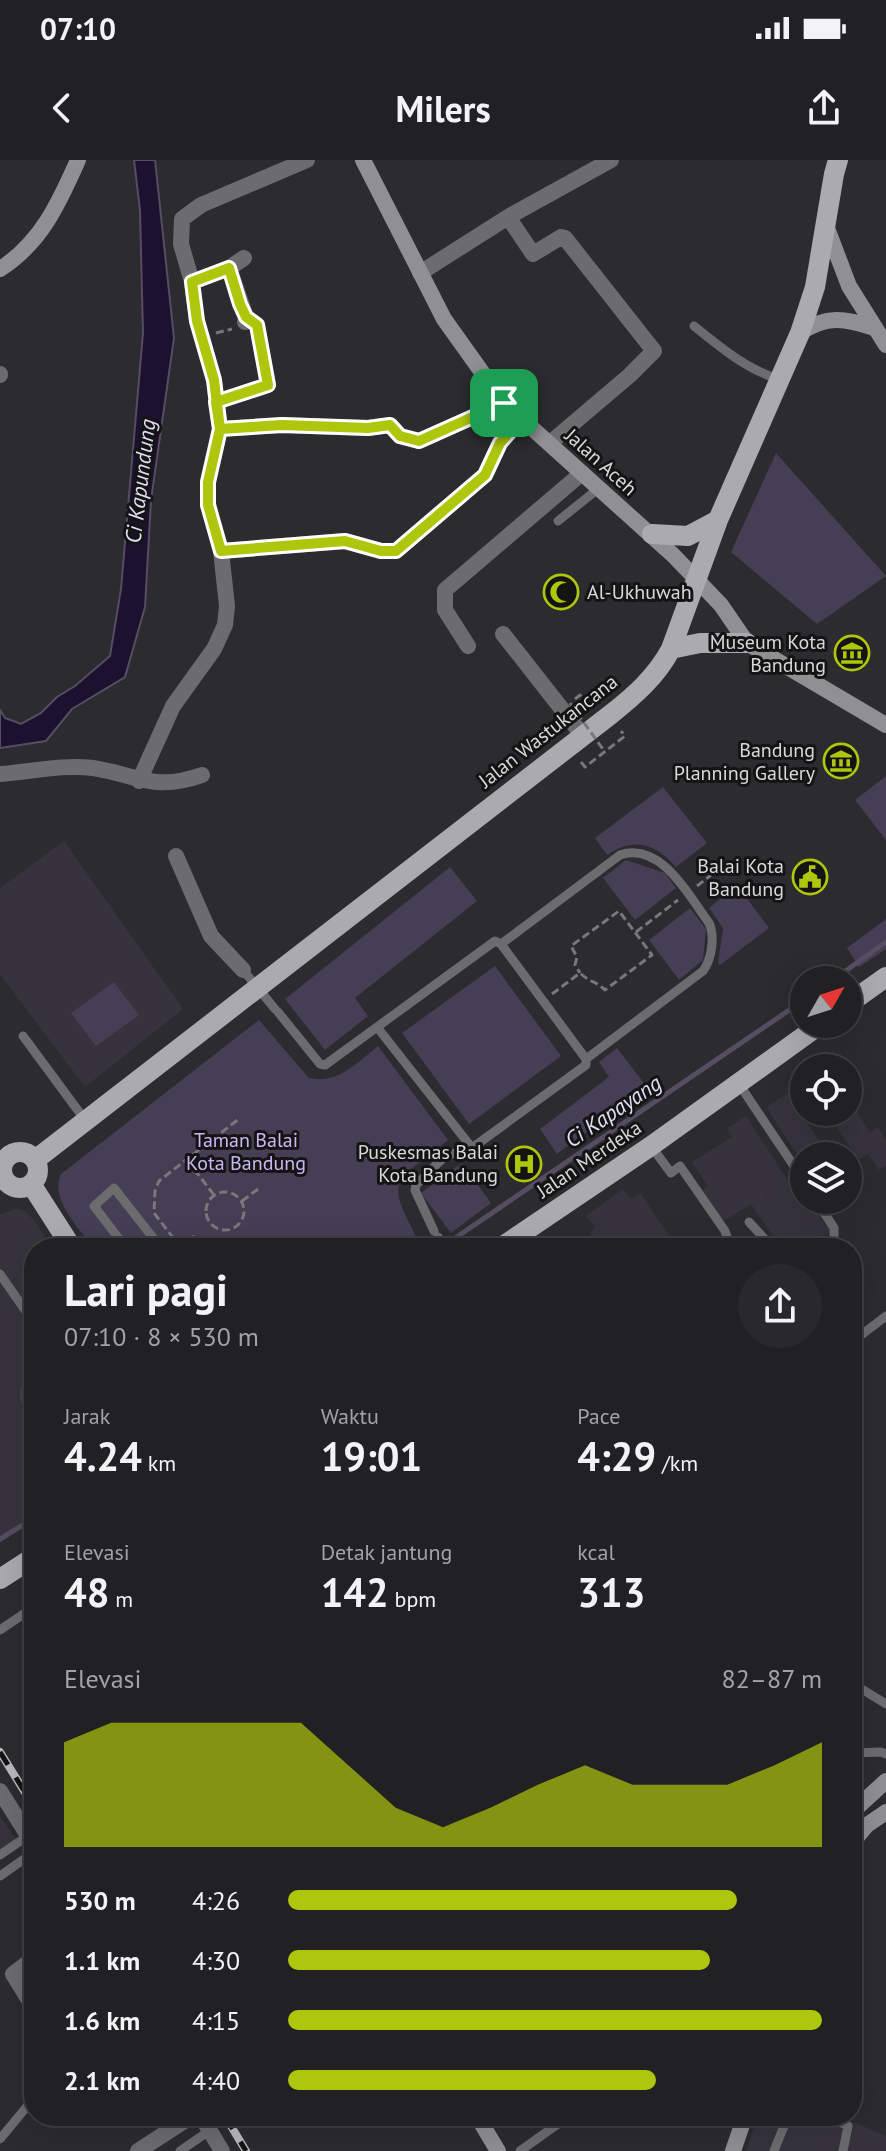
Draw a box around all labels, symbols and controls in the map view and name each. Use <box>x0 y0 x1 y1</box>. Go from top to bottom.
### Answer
text: 07:10 <box>40 9 116 48</box>
text: Milers <box>395 85 491 132</box>
icon: back <box>40 86 84 130</box>
icon: share <box>802 86 846 130</box>
pin <box>470 369 538 437</box>
icon: arrive <box>482 381 526 425</box>
water label: Ci Kapundung <box>118 417 162 545</box>
street label: Jalan Aceh <box>559 422 642 501</box>
mosque icon: Al-Ukhuwah <box>542 573 580 611</box>
place label: Al-Ukhuwah <box>587 579 692 605</box>
place label: Museum Kota Bandung <box>710 629 826 678</box>
museum icon: Museum Kota Bandung <box>833 634 871 672</box>
street label: Jalan Wastukancana <box>473 669 623 794</box>
place label: Bandung Planning Gallery <box>674 737 816 786</box>
museum icon: Bandung Planning Gallery <box>822 742 860 780</box>
place label: Balai Kota Bandung <box>697 853 784 902</box>
public building icon: Balai Kota Bandung <box>791 858 829 896</box>
north arrow <box>790 966 862 1038</box>
map controls <box>790 966 862 1214</box>
button: locate <box>790 1054 862 1126</box>
water label: Ci Kapayang <box>559 1069 667 1153</box>
street label: Jalan Merdeka <box>531 1114 646 1204</box>
park label: Taman Balai Kota Bandung <box>186 1127 306 1176</box>
place label: Puskesmas Balai Kota Bandung <box>358 1139 498 1188</box>
button: layers <box>790 1142 862 1214</box>
hospital icon: Puskesmas Balai Kota Bandung <box>505 1145 543 1183</box>
text: Lari pagi <box>64 1261 228 1318</box>
button: share <box>738 1264 822 1348</box>
text: 07:10 · 8 × 530 m <box>64 1320 259 1353</box>
text: Jarak <box>64 1402 110 1430</box>
text: Waktu <box>321 1402 379 1430</box>
text: Pace <box>577 1402 620 1430</box>
text: 4.24 <box>64 1430 142 1482</box>
text: 19:01 <box>321 1430 422 1482</box>
text: 4:29 <box>577 1430 656 1482</box>
text: km <box>142 1449 176 1477</box>
text: /km <box>656 1449 698 1477</box>
text: Elevasi <box>64 1538 130 1566</box>
text: Detak jantung <box>321 1538 452 1566</box>
text: kcal <box>577 1538 615 1566</box>
text: 48 <box>64 1566 109 1618</box>
text: 142 <box>321 1566 389 1618</box>
text: 313 <box>577 1566 645 1618</box>
text: m <box>109 1585 133 1613</box>
text: bpm <box>389 1585 436 1613</box>
text: Elevasi <box>64 1662 142 1695</box>
text: 82–87 m <box>722 1662 822 1695</box>
text: 530 m <box>64 1884 136 1917</box>
text: 4:26 <box>192 1884 240 1917</box>
text: 1.1 km <box>64 1944 140 1977</box>
text: 4:30 <box>192 1944 240 1977</box>
text: 1.6 km <box>64 2004 140 2037</box>
text: 4:15 <box>192 2004 240 2037</box>
text: 2.1 km <box>64 2064 140 2097</box>
text: 4:40 <box>192 2064 240 2097</box>

